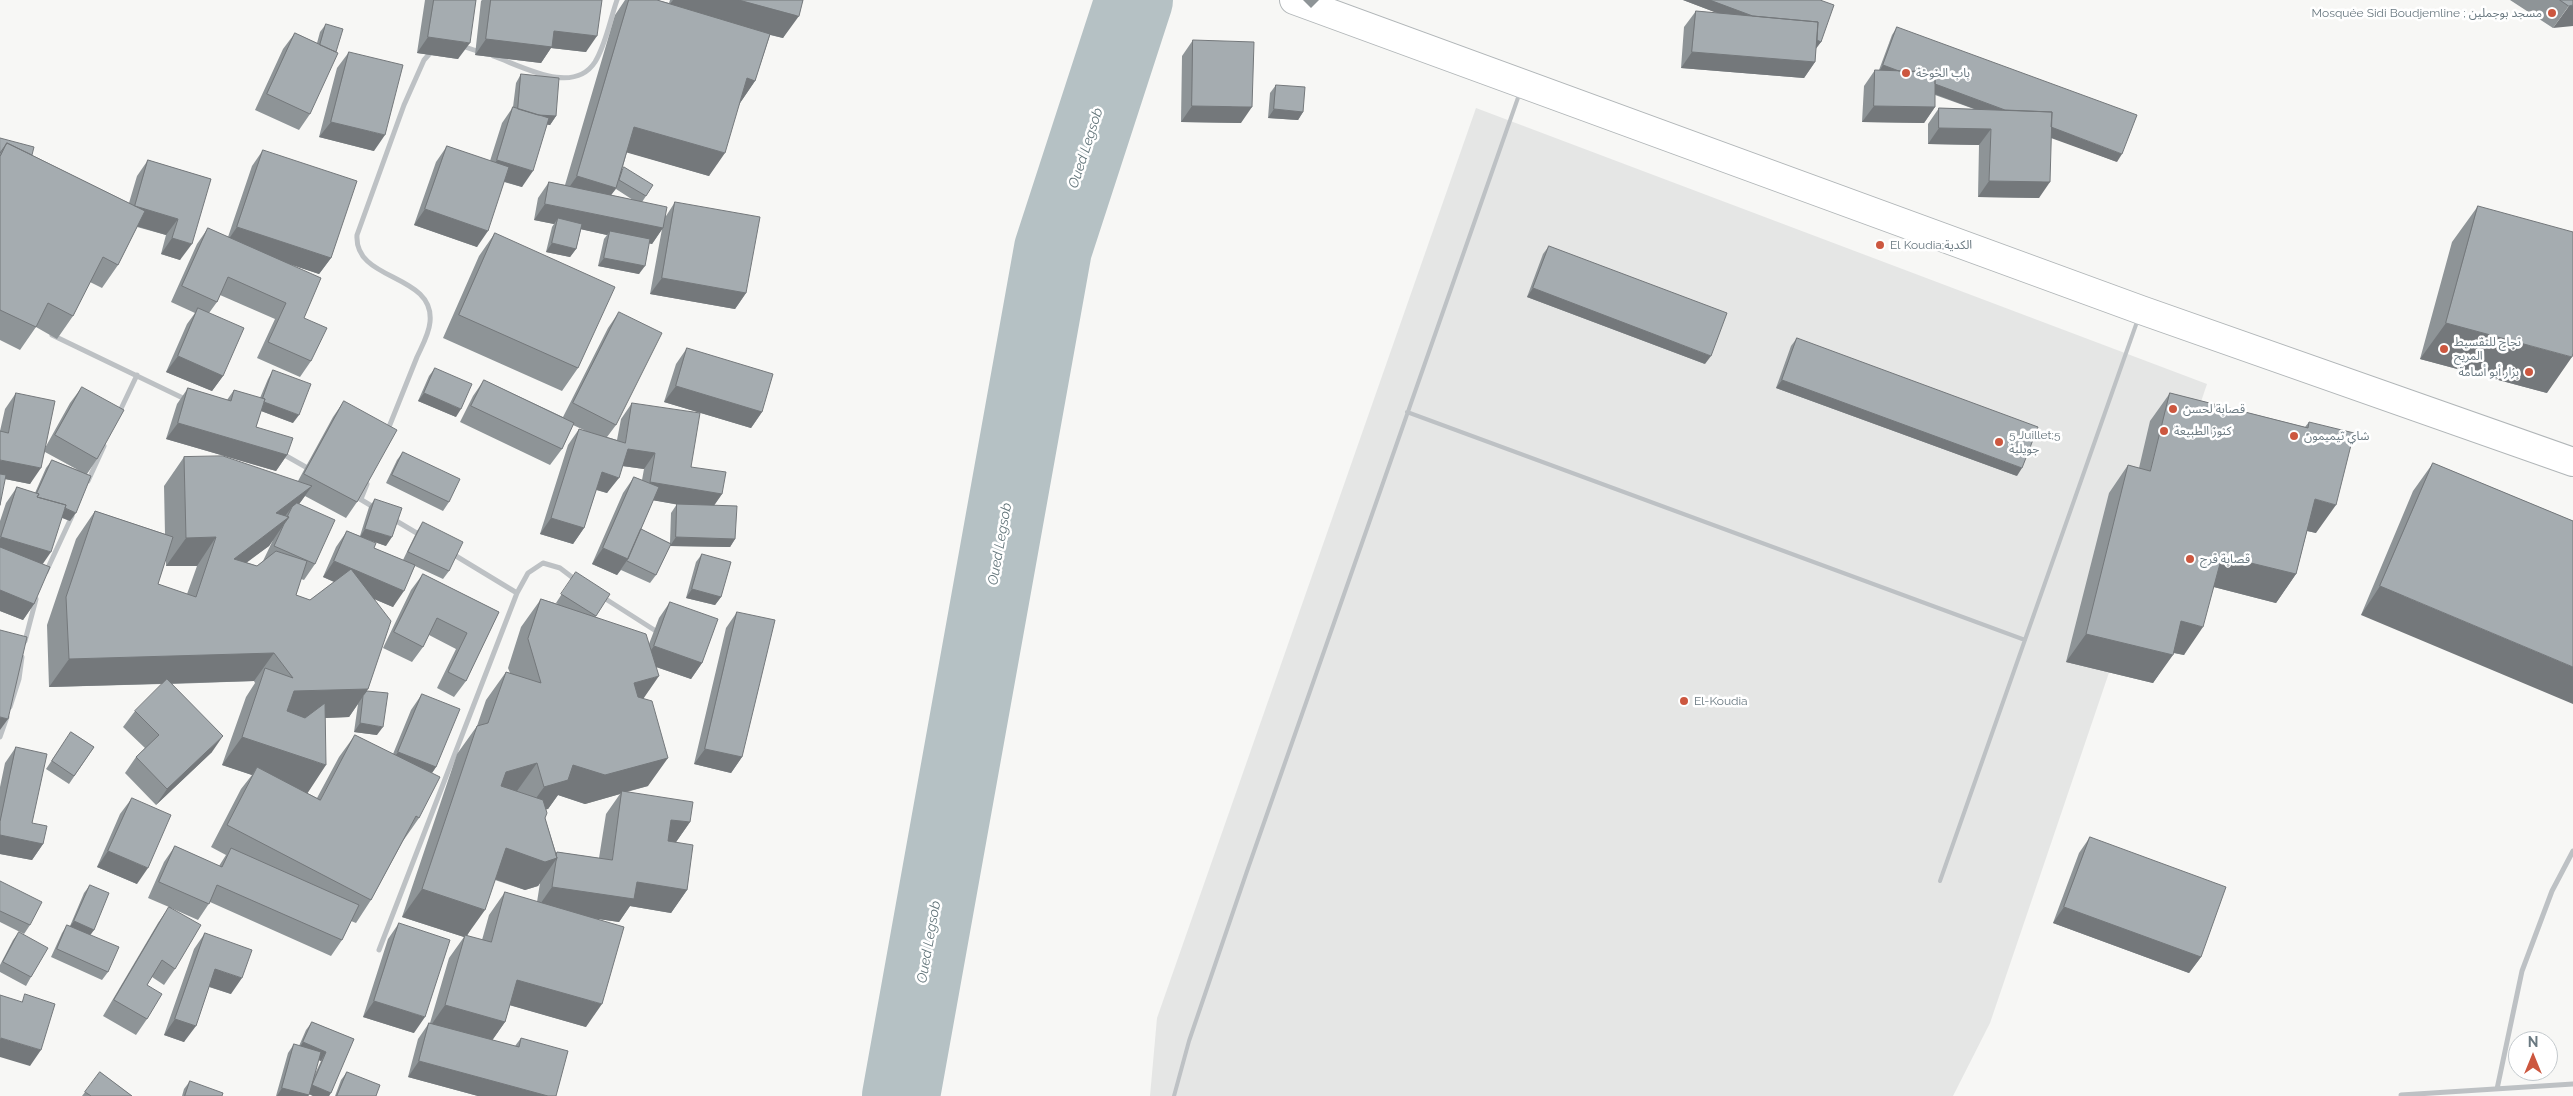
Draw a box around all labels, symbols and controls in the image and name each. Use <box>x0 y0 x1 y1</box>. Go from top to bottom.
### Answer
place label: Mosquée Sidi Boudjemline ; مسجد بوجملين <box>2312 6 2542 20</box>
marker: Mosquée Sidi Boudjemline ; مسجد بوجملين <box>2546 7 2558 19</box>
place label: باب الخوخة <box>1916 66 1970 80</box>
marker: باب الخوخة <box>1900 67 1912 79</box>
water label: Oued Legsob <box>1065 106 1107 190</box>
place label: El Koudia;الكدية <box>1890 238 1972 252</box>
marker: El Koudia;الكدية <box>1874 239 1886 251</box>
place label: نجاح للتقسيط المريح <box>2454 335 2521 363</box>
marker: نجاح للتقسيط المريح <box>2438 343 2450 355</box>
place label: بزار أبو أسامة <box>2458 365 2519 379</box>
marker: بزار أبو أسامة <box>2523 366 2535 378</box>
place label: قصابة لحسن <box>2183 402 2245 416</box>
marker: قصابة لحسن <box>2167 403 2179 415</box>
place label: كنوز الطبيعة <box>2174 424 2231 438</box>
marker: كنوز الطبيعة <box>2158 425 2170 437</box>
place label: 5 Juillet;5 جويلية <box>2009 428 2061 456</box>
place label: شاي تيميمون <box>2304 429 2369 443</box>
marker: شاي تيميمون <box>2288 430 2300 442</box>
marker: 5 Juillet;5 جويلية <box>1993 436 2005 448</box>
water label: Oued Legsob <box>984 501 1016 587</box>
place label: قصابة فرح <box>2200 552 2250 566</box>
marker: قصابة فرح <box>2184 553 2196 565</box>
place label: El-Koudia <box>1694 694 1748 708</box>
marker: El-Koudia <box>1678 695 1690 707</box>
water label: Oued Legsob <box>913 899 945 985</box>
north arrow <box>2508 1031 2558 1081</box>
text: N <box>2528 1034 2538 1050</box>

